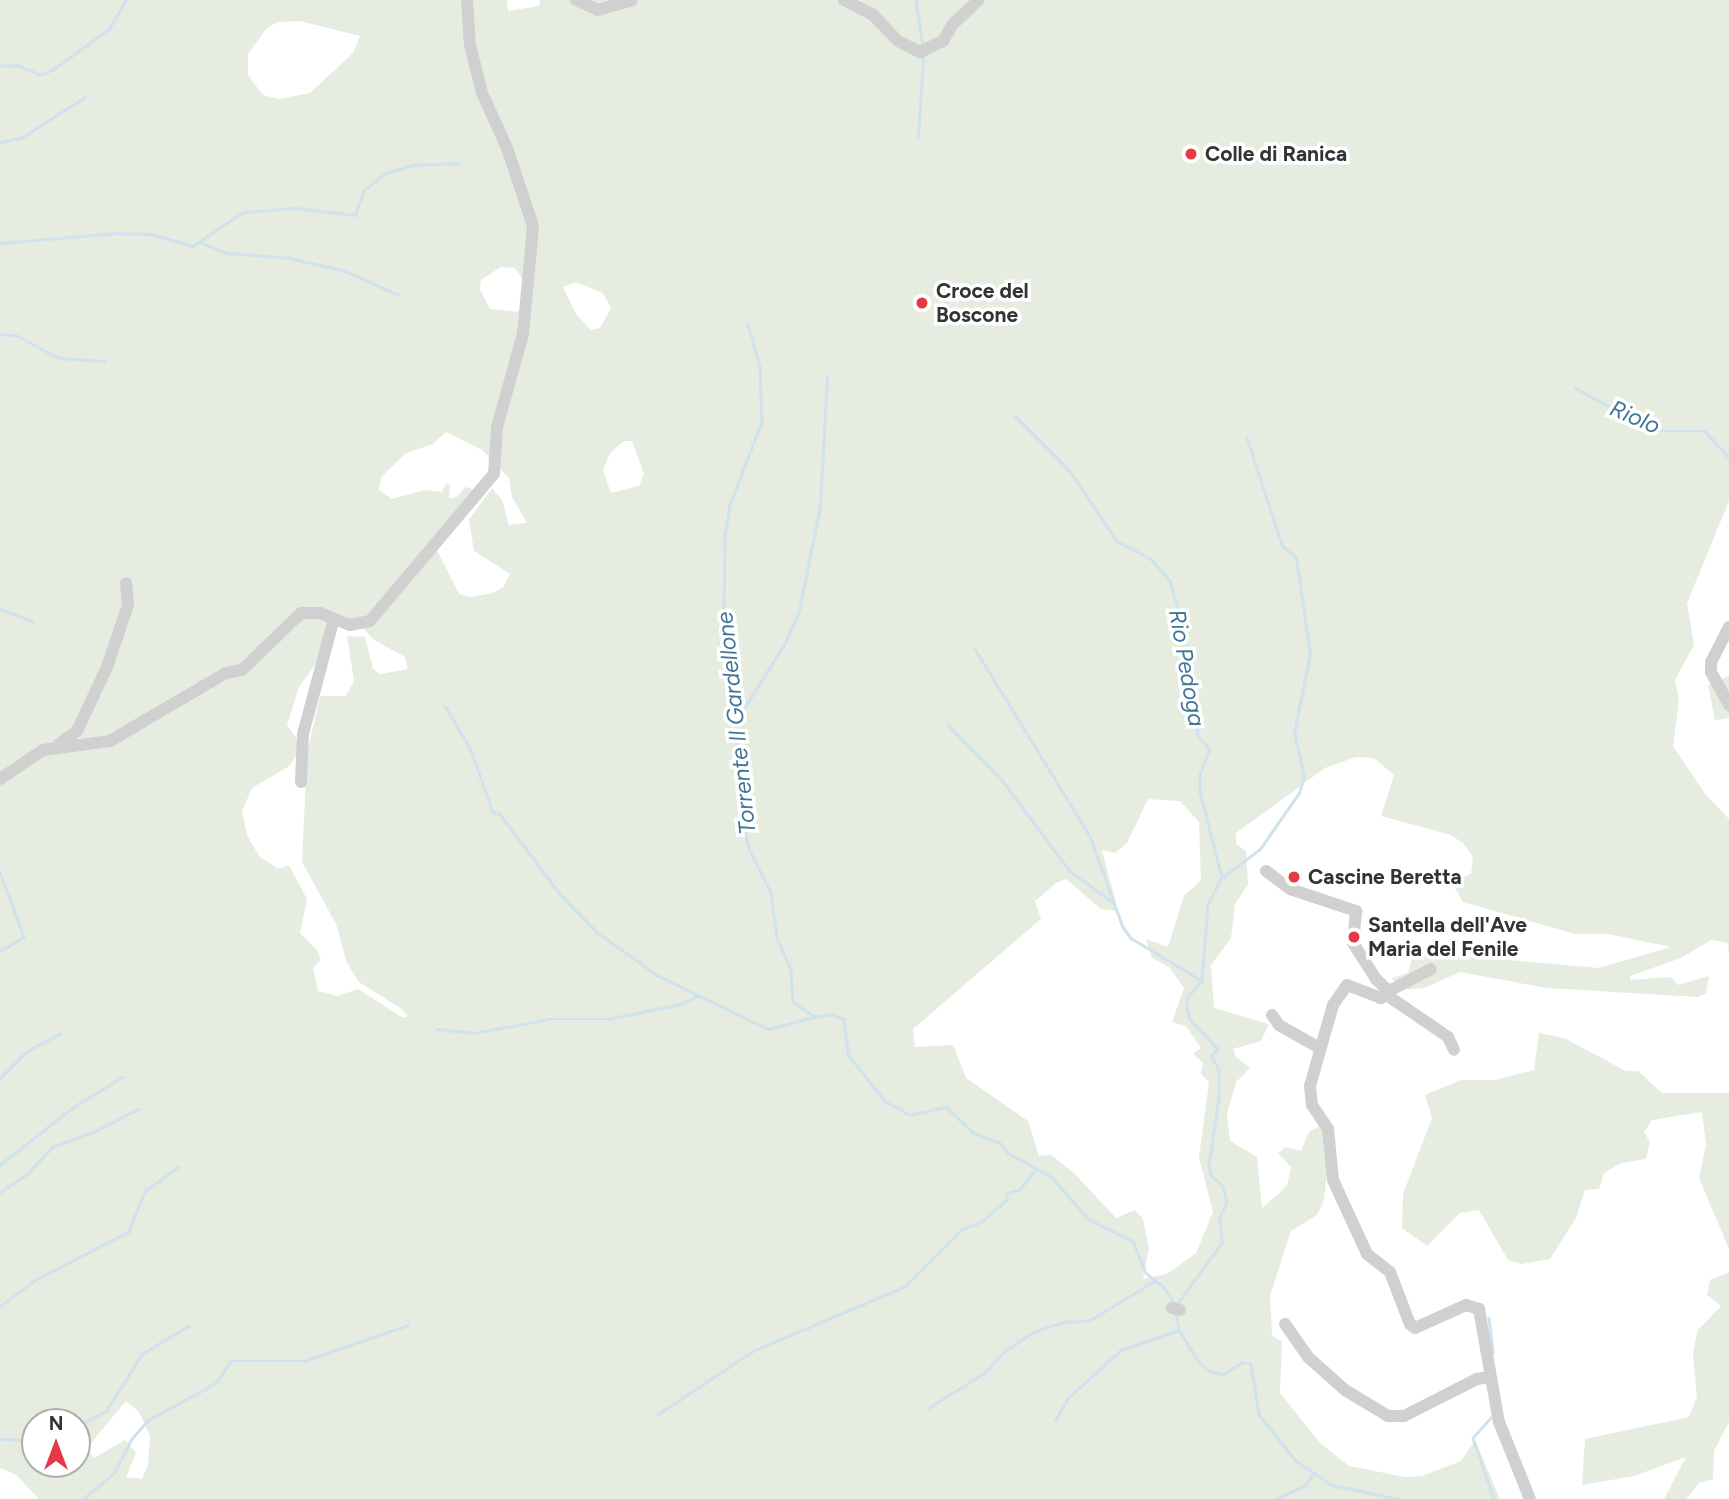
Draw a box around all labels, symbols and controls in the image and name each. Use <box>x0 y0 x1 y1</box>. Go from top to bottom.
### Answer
place label: Colle di Ranica <box>1205 141 1347 167</box>
marker: Colle di Ranica <box>1183 146 1199 162</box>
place label: Croce del Boscone <box>936 278 1029 328</box>
marker: Croce del Boscone <box>914 295 930 311</box>
water label: Riolo <box>1606 394 1664 440</box>
water label: Rio Pedoga <box>1163 607 1211 729</box>
water label: Torrente Il Gardellone <box>711 610 761 836</box>
place label: Cascine Beretta <box>1308 864 1462 890</box>
marker: Cascine Beretta <box>1286 869 1302 885</box>
place label: Santella dell'Ave Maria del Fenile <box>1368 912 1527 962</box>
marker: Santella dell'Ave Maria del Fenile <box>1346 929 1362 945</box>
north arrow <box>21 1408 91 1478</box>
text: N <box>49 1412 63 1435</box>

